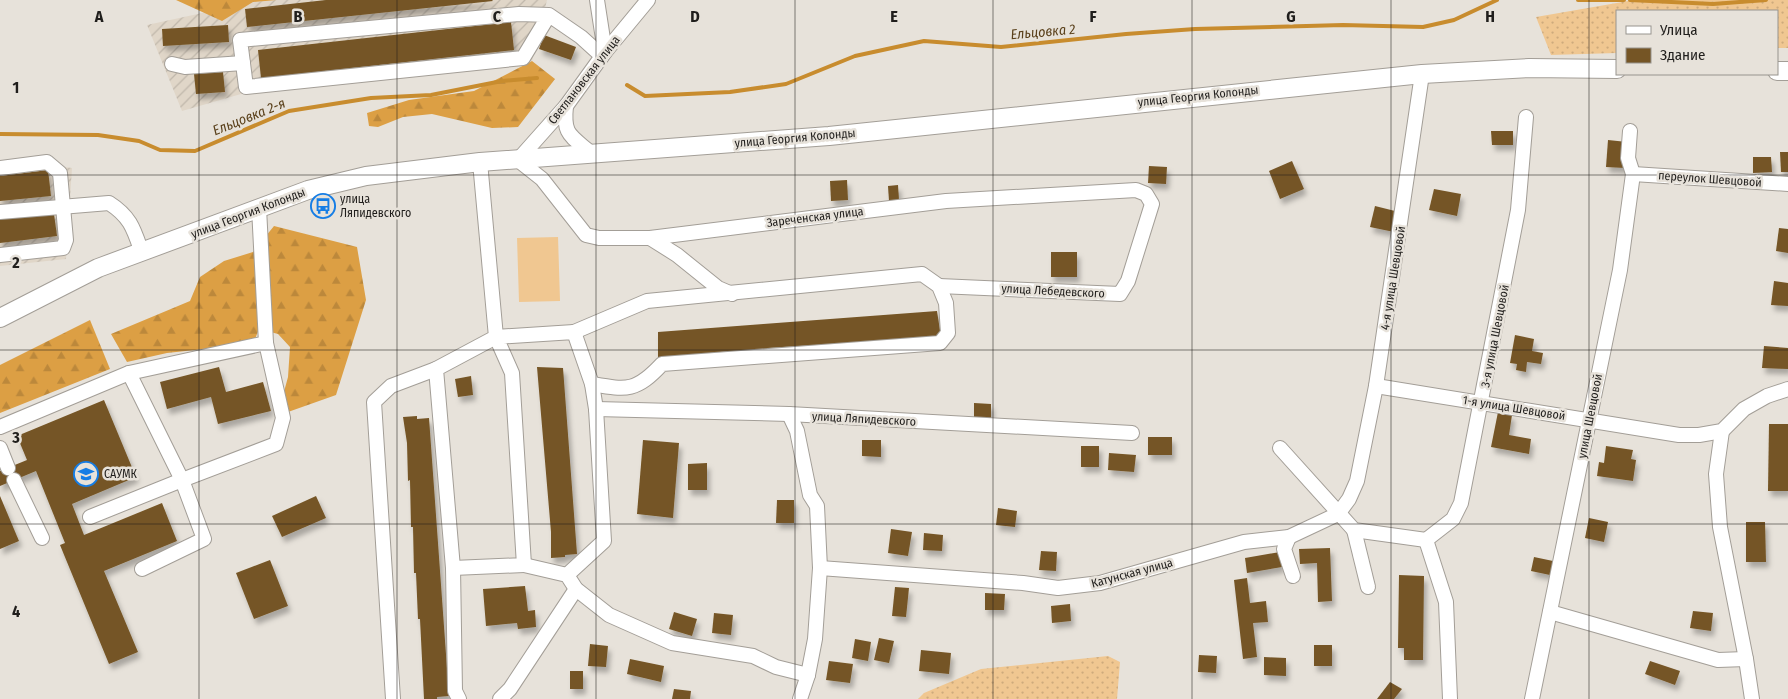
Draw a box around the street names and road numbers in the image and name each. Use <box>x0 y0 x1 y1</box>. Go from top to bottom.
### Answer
street label: Светлановская улица <box>545 33 623 127</box>
street label: улица Георгия Колонды <box>1137 83 1259 109</box>
street label: улица Георгия Колонды <box>734 126 856 150</box>
street label: переулок Шевцовой <box>1658 168 1762 190</box>
street label: улица Георгия Колонды <box>189 185 307 241</box>
street label: Зареченская улица <box>766 204 864 230</box>
street label: 4-я улица Шевцовой <box>1378 225 1408 331</box>
street label: улица Лебедевского <box>1001 281 1105 301</box>
street label: 3-я улица Шевцовой <box>1478 283 1512 389</box>
street label: улица Шевцовой <box>1575 372 1605 460</box>
street label: 1-я улица Шевцовой <box>1462 393 1566 423</box>
street label: улица Ляпидевского <box>812 409 916 429</box>
street label: Катунская улица <box>1090 555 1174 591</box>

